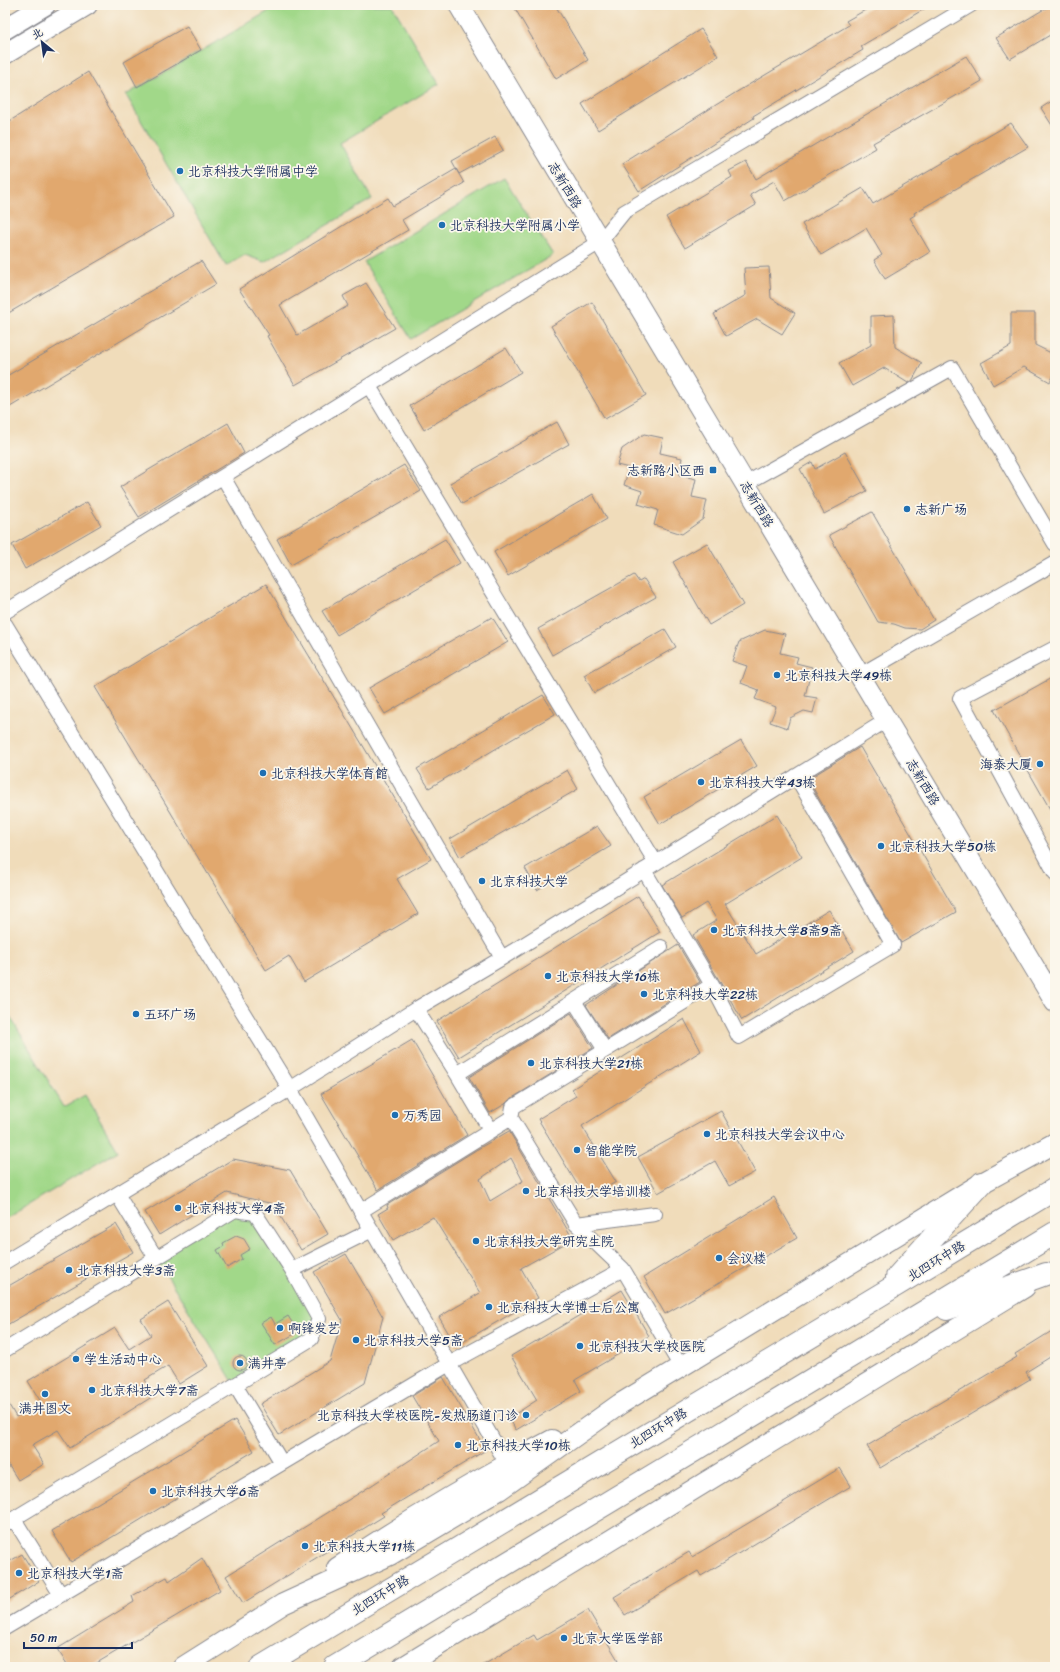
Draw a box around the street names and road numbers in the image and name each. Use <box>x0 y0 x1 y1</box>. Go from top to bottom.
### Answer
street label: 志新西路 <box>542 157 588 213</box>
street label: 志新西路 <box>734 476 780 532</box>
street label: 志新西路 <box>900 754 946 810</box>
street label: 北四环中路 <box>902 1234 970 1288</box>
street label: 北四环中路 <box>624 1401 692 1455</box>
street label: 北四环中路 <box>346 1568 414 1622</box>

